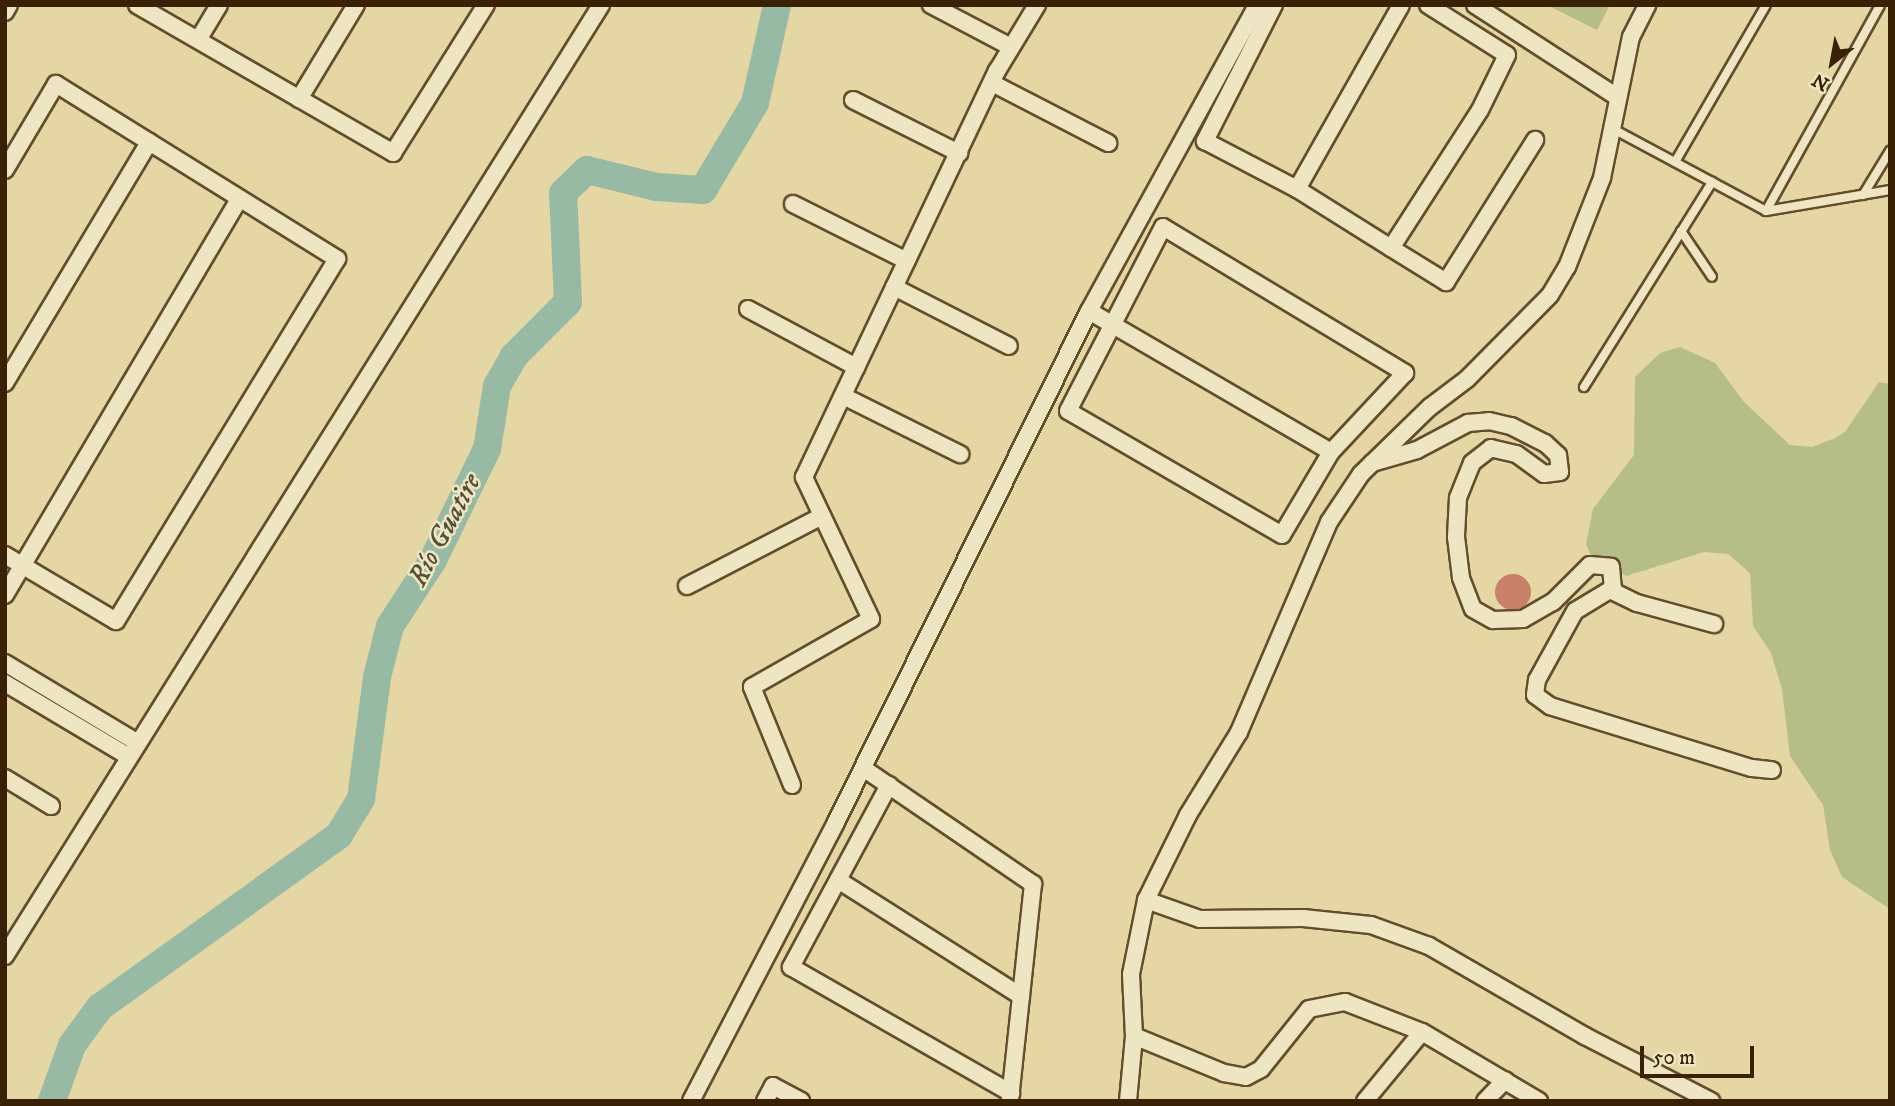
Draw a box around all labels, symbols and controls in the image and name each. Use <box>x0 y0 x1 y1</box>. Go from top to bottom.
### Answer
north arrow <box>1797 28 1867 98</box>
text: N <box>1808 68 1834 95</box>
water label: Río Guatire <box>401 468 489 592</box>
scale bar <box>1643 1032 1757 1076</box>
text: 50 m <box>1653 1045 1695 1071</box>

